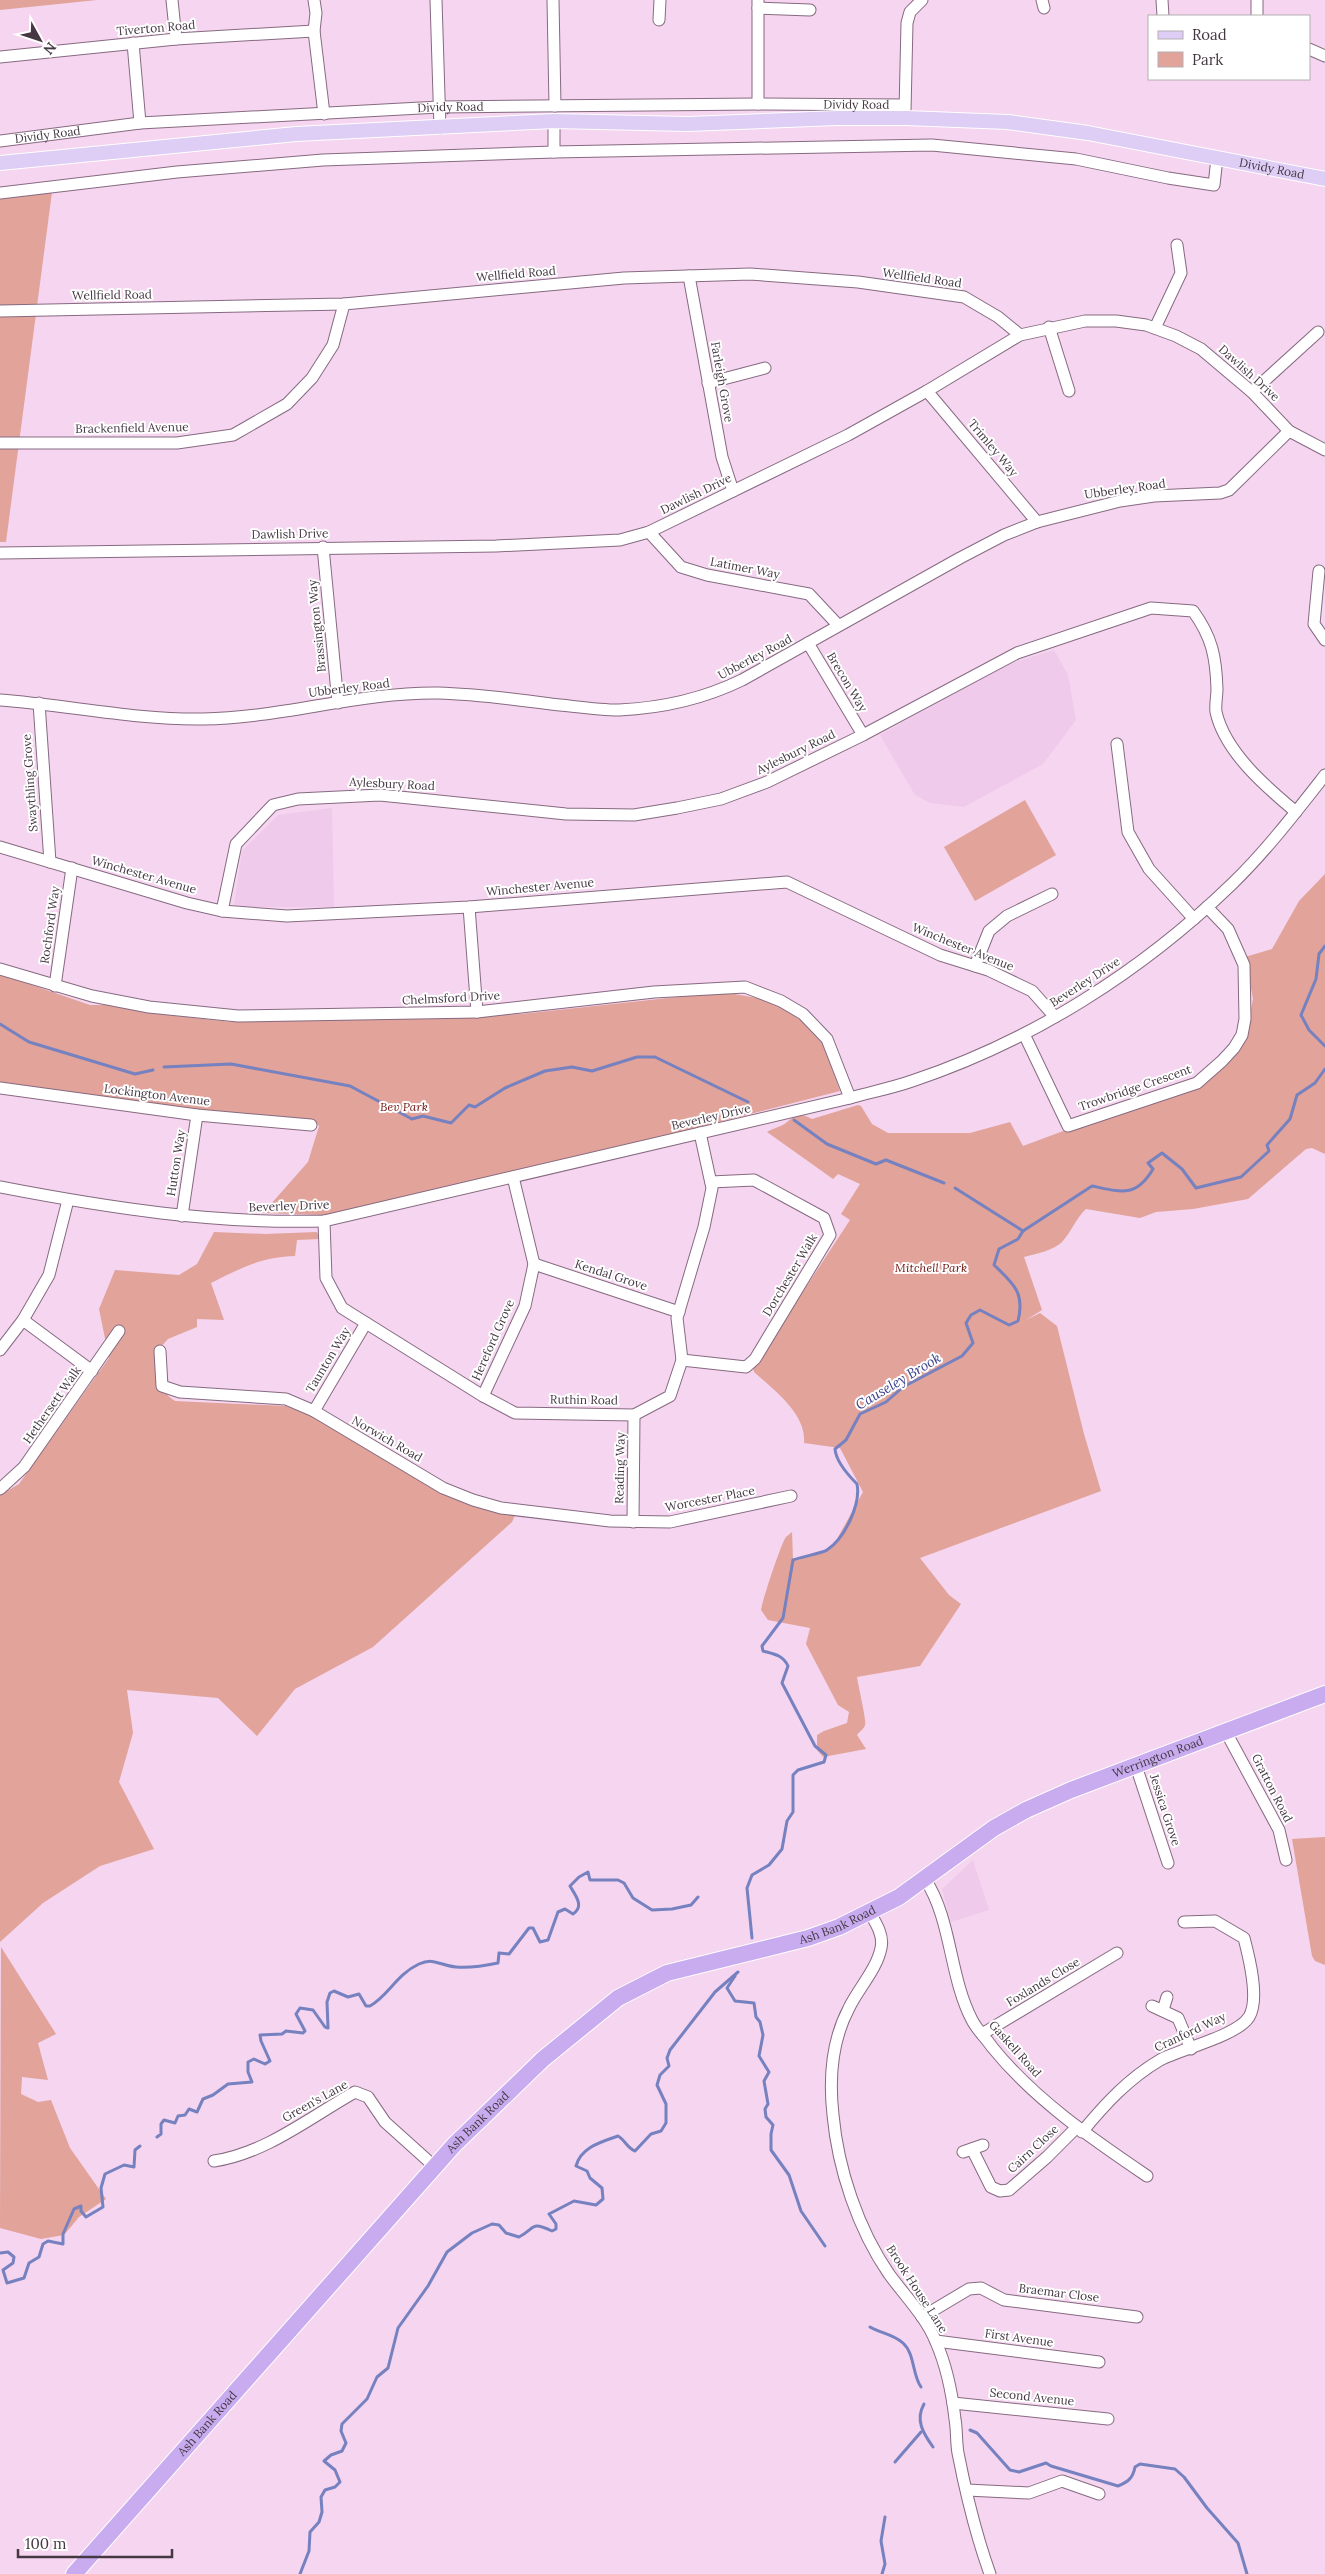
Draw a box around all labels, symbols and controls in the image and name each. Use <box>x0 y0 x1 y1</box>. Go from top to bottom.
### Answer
north arrow <box>15 15 65 65</box>
legend <box>1148 15 1310 80</box>
street label: Tiverton Road <box>116 17 196 38</box>
text: Road <box>1192 25 1227 44</box>
text: N <box>39 38 60 58</box>
text: Park <box>1192 50 1223 69</box>
street label: Dividy Road <box>823 96 890 112</box>
street label: Dividy Road <box>417 99 484 115</box>
street label: Dividy Road <box>14 123 81 146</box>
street label: Dividy Road <box>1238 155 1306 182</box>
street label: Wellfield Road <box>475 263 556 284</box>
street label: Wellfield Road <box>881 265 963 290</box>
street label: Wellfield Road <box>72 286 152 303</box>
street label: Farleigh Grove <box>708 340 737 424</box>
street label: Dawlish Drive <box>1216 341 1283 404</box>
street label: Trimley Way <box>965 416 1022 480</box>
street label: Brackenfield Avenue <box>75 419 189 436</box>
street label: Dawlish Drive <box>658 470 734 517</box>
street label: Ubberley Road <box>1083 475 1166 502</box>
street label: Dawlish Drive <box>251 525 329 542</box>
street label: Latimer Way <box>709 553 782 582</box>
street label: Brassington Way <box>304 578 329 673</box>
street label: Ubberley Road <box>715 631 794 682</box>
street label: Brecon Way <box>824 649 871 715</box>
street label: Ubberley Road <box>307 675 390 700</box>
street label: Aylesbury Road <box>753 726 838 778</box>
street label: Swaythling Grove <box>19 733 40 832</box>
street label: Aylesbury Road <box>348 774 435 793</box>
street label: Winchester Avenue <box>90 852 199 897</box>
street label: Winchester Avenue <box>485 874 595 899</box>
street label: Rochford Way <box>37 884 62 965</box>
street label: Winchester Avenue <box>910 919 1017 974</box>
street label: Beverley Drive <box>1047 953 1123 1010</box>
street label: Chelmsford Drive <box>402 987 501 1008</box>
street label: Trowbridge Crescent <box>1076 1061 1194 1114</box>
street label: Lockington Avenue <box>103 1081 212 1109</box>
park label: Bev Park <box>380 1099 428 1114</box>
street label: Beverley Drive <box>670 1100 752 1133</box>
street label: Hutton Way <box>163 1128 188 1197</box>
street label: Beverley Drive <box>248 1197 330 1214</box>
street label: Dorchester Walk <box>759 1230 820 1319</box>
street label: Kendal Grove <box>573 1256 650 1293</box>
park label: Mitchell Park <box>895 1260 967 1275</box>
street label: Hereford Grove <box>468 1296 517 1383</box>
street label: Taunton Way <box>302 1324 353 1395</box>
water label: Causeley Brook <box>852 1348 944 1414</box>
street label: Hethersett Walk <box>19 1363 84 1446</box>
street label: Ruthin Road <box>550 1391 618 1408</box>
street label: Norwich Road <box>349 1412 425 1465</box>
street label: Reading Way <box>611 1431 628 1504</box>
street label: Worcester Place <box>664 1482 756 1515</box>
street label: Werrington Road <box>1110 1733 1205 1781</box>
street label: Gratton Road <box>1249 1751 1296 1825</box>
street label: Jessica Grove <box>1146 1771 1184 1848</box>
street label: Ash Bank Road <box>797 1902 878 1947</box>
street label: Foxlands Close <box>1003 1953 1083 2009</box>
street label: Cranford Way <box>1152 2008 1229 2055</box>
street label: Gaskell Road <box>986 2017 1045 2080</box>
street label: Green's Lane <box>279 2076 351 2125</box>
street label: Ash Bank Road <box>442 2088 512 2156</box>
street label: Cairn Close <box>1004 2121 1062 2176</box>
street label: Brook House Lane <box>883 2242 952 2336</box>
street label: Braemar Close <box>1018 2280 1101 2305</box>
street label: First Avenue <box>984 2325 1055 2350</box>
street label: Second Avenue <box>989 2385 1076 2408</box>
street label: Ash Bank Road <box>173 2388 240 2460</box>
scale bar <box>18 2526 171 2558</box>
text: 100 m <box>25 2534 66 2553</box>

